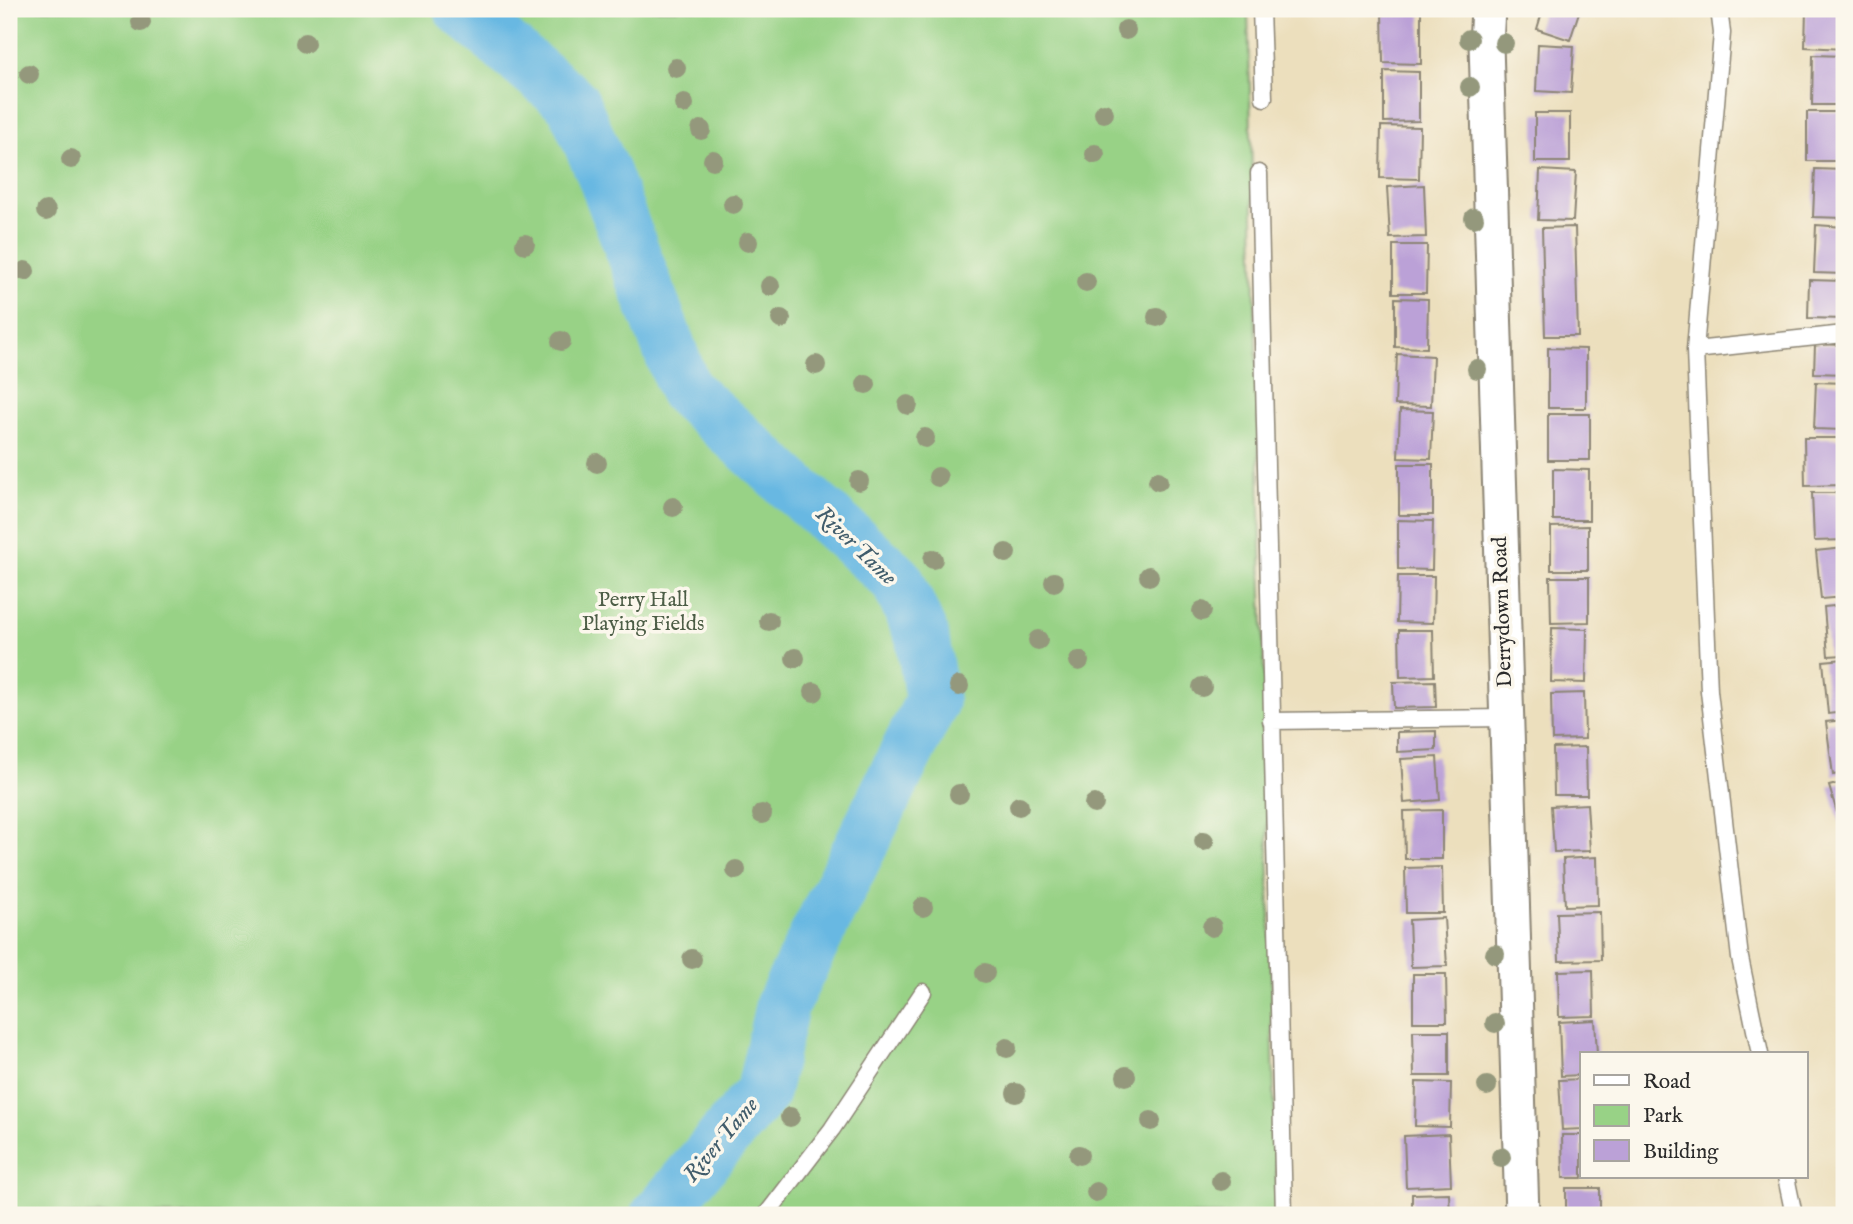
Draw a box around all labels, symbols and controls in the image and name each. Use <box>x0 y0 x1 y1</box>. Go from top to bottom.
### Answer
water label: River Tame <box>809 500 903 592</box>
street label: Derrydown Road <box>1487 535 1519 688</box>
park label: Perry Hall Playing Fields <box>582 587 704 638</box>
legend <box>1580 1052 1808 1178</box>
text: Road <box>1643 1069 1691 1096</box>
water label: River Tame <box>677 1091 765 1188</box>
text: Park <box>1643 1103 1684 1130</box>
text: Building <box>1643 1139 1719 1166</box>

